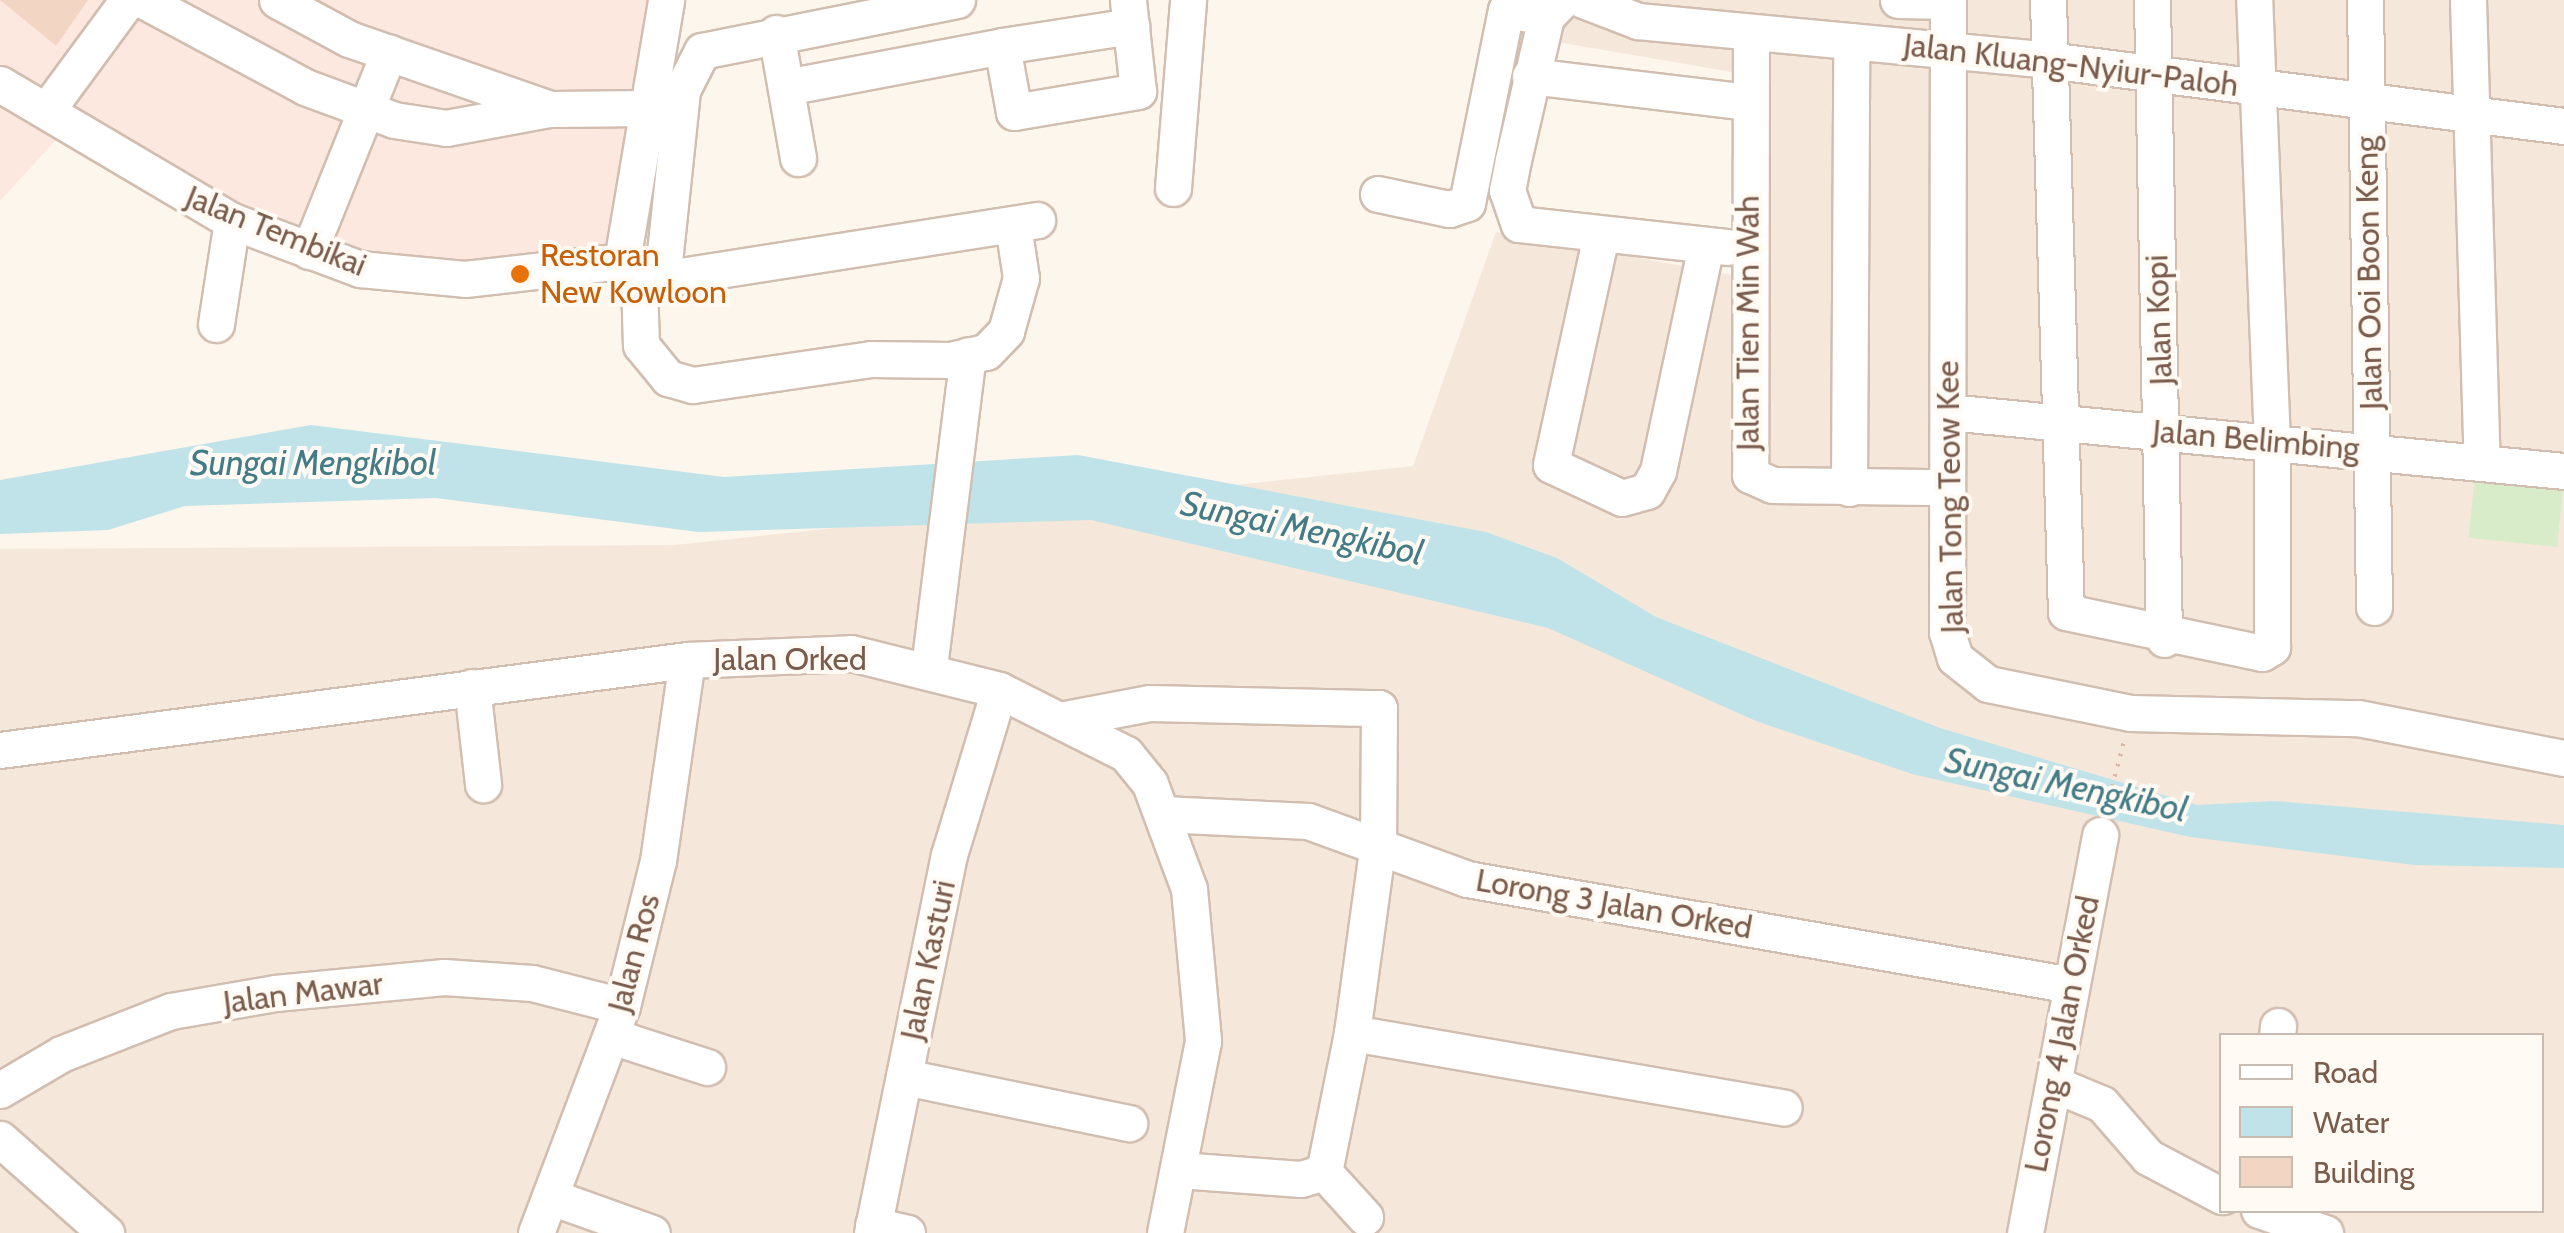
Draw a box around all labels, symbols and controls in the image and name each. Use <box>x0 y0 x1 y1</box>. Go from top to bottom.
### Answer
street label: Jalan Kluang-Nyiur-Paloh <box>1901 25 2241 105</box>
street label: Jalan Ooi Boon Keng <box>2347 136 2391 410</box>
street label: Jalan Tembikai <box>180 177 372 285</box>
street label: Jalan Tien Min Wah <box>1729 195 1767 451</box>
place label: Restoran New Kowloon <box>540 237 727 312</box>
street label: Jalan Kopi <box>2138 254 2180 386</box>
marker: Restoran New Kowloon <box>509 263 531 285</box>
street label: Jalan Tong Teow Kee <box>1928 360 1972 634</box>
street label: Jalan Belimbing <box>2151 412 2361 468</box>
water label: Sungai Mengkibol <box>190 442 436 484</box>
water label: Sungai Mengkibol <box>1177 482 1427 574</box>
street label: Jalan Orked <box>713 640 867 678</box>
water label: Sungai Mengkibol <box>1941 739 2191 831</box>
street label: Lorong 3 Jalan Orked <box>1473 861 1755 947</box>
street label: Jalan Kasturi <box>892 877 964 1043</box>
street label: Jalan Ros <box>600 890 668 1016</box>
street label: Lorong 4 Jalan Orked <box>2016 893 2108 1175</box>
street label: Jalan Mawar <box>221 964 385 1022</box>
legend <box>2219 1033 2544 1213</box>
text: Road <box>2313 1054 2378 1091</box>
text: Water <box>2313 1104 2389 1141</box>
text: Building <box>2313 1154 2415 1191</box>

